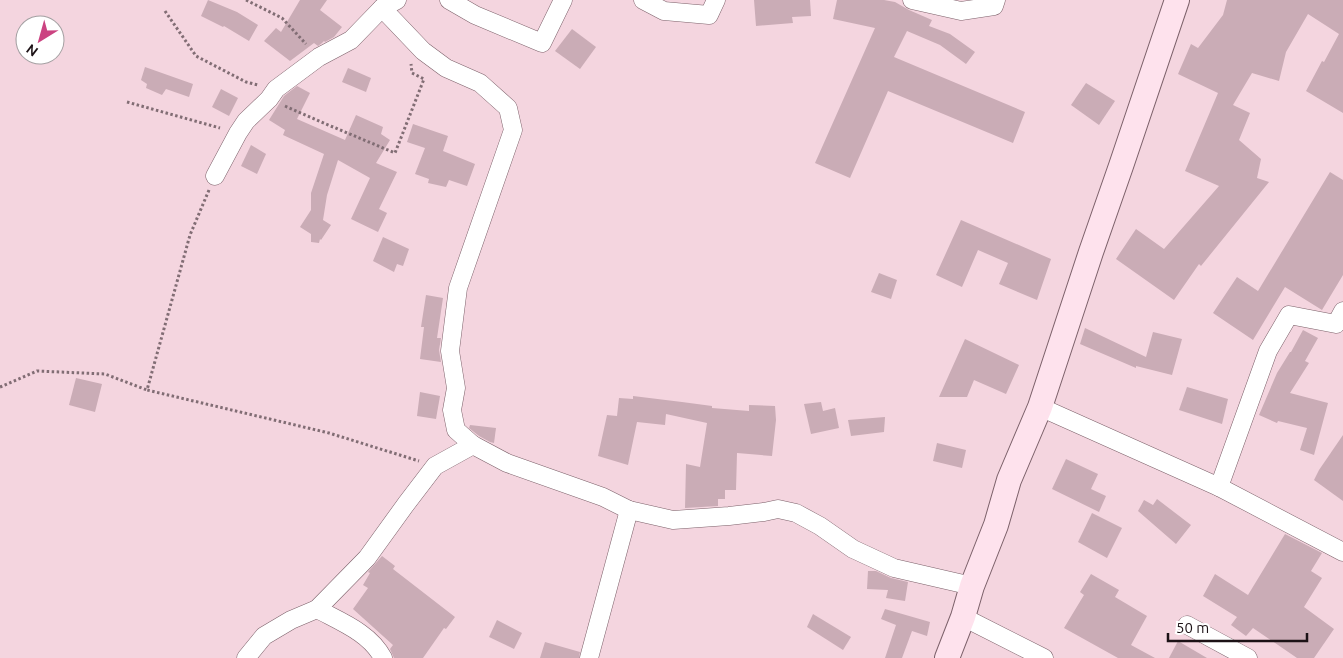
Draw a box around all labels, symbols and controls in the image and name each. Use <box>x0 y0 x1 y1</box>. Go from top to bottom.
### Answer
north arrow <box>15 15 65 65</box>
text: N <box>23 41 41 60</box>
scale bar <box>1168 610 1307 642</box>
text: 50 m <box>1176 619 1209 636</box>

